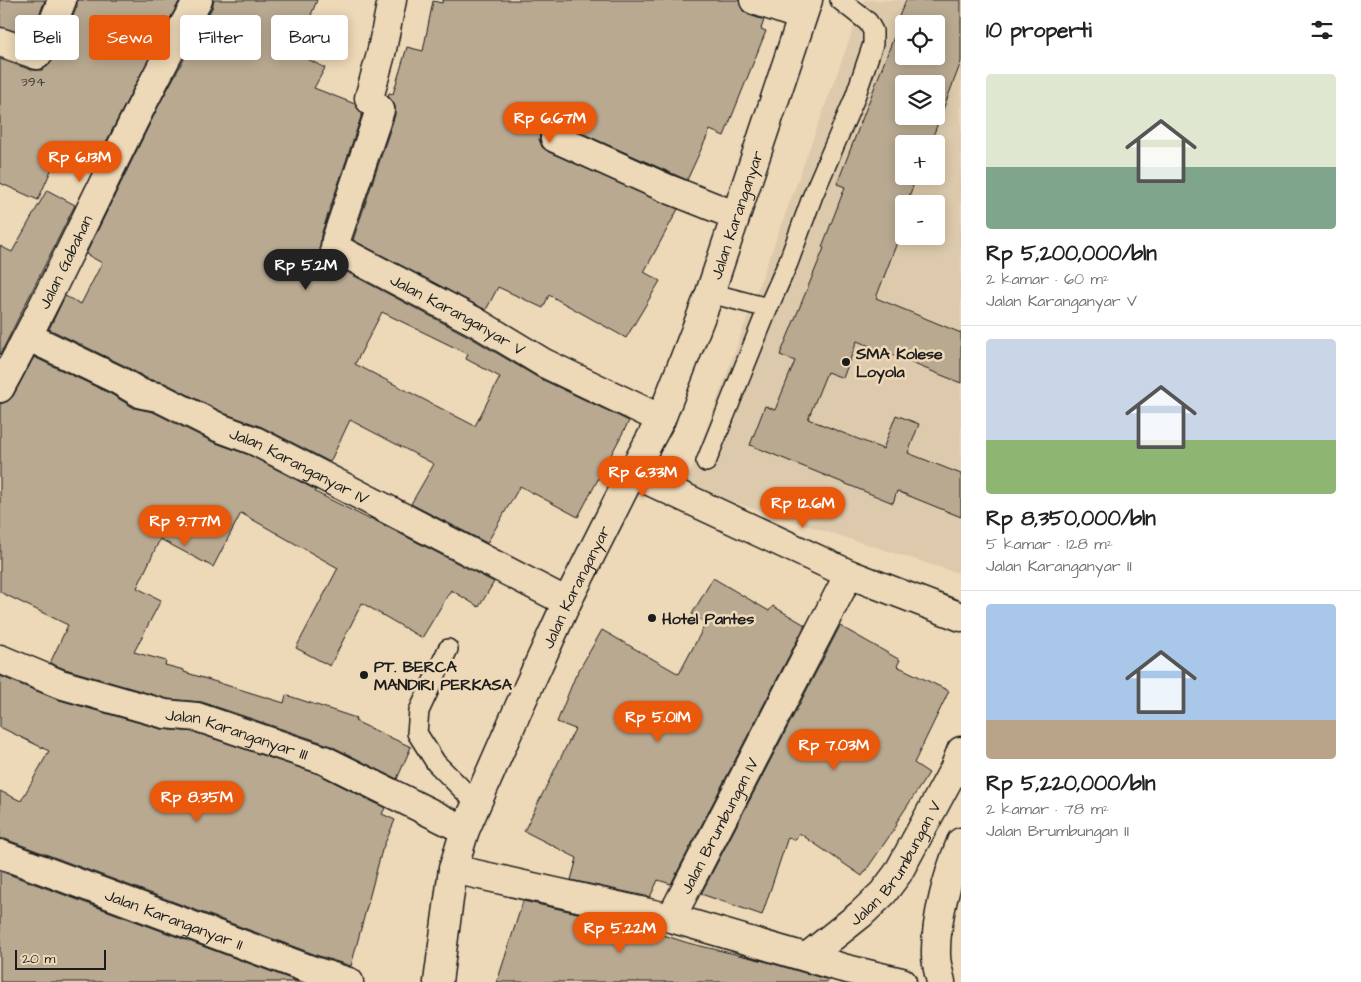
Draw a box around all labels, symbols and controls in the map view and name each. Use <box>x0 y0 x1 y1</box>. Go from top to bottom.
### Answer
chip: Beli <box>15 15 79 60</box>
chip: Sewa <box>89 15 170 60</box>
chip: Filter <box>180 15 261 60</box>
chip: Baru <box>271 15 348 60</box>
map controls <box>895 15 945 245</box>
button: locate <box>895 15 945 65</box>
text: 10 properti <box>986 16 1092 45</box>
icon: filters <box>1308 16 1336 44</box>
house number: 394 <box>21 72 46 92</box>
button: layers <box>895 75 945 125</box>
pin: Rp 6.67M <box>498 102 602 144</box>
icon: home <box>1116 106 1206 196</box>
text: Rp 6.67M <box>514 107 586 129</box>
button: + <box>895 135 945 185</box>
pin: Rp 6.13M <box>28 140 132 183</box>
text: Rp 6.13M <box>49 146 111 168</box>
street label: Jalan Karanganyar <box>705 148 769 282</box>
button: − <box>895 195 945 245</box>
street label: Jalan Gabahan <box>33 212 98 313</box>
text: Rp 5,200,000/bln <box>986 239 1157 268</box>
pin: Rp 5.2M <box>260 248 352 291</box>
text: Rp 5.2M <box>275 254 337 276</box>
text: 2 kamar · 60 m² <box>986 268 1109 290</box>
street label: Jalan Karanganyar V <box>386 269 529 361</box>
text: Jalan Karanganyar V <box>986 290 1137 312</box>
place label: SMA Kolese Loyola <box>855 343 943 384</box>
marker: SMA Kolese Loyola <box>840 356 852 368</box>
icon: home <box>1116 372 1206 462</box>
street label: Jalan Karanganyar IV <box>226 422 373 510</box>
pin: Rp 6.33M <box>591 456 695 498</box>
text: Rp 6.33M <box>609 461 677 483</box>
pin: Rp 12.6M <box>751 486 855 529</box>
text: Rp 12.6M <box>771 492 835 514</box>
pin: Rp 9.77M <box>133 504 237 547</box>
text: Rp 8,350,000/bln <box>986 504 1156 533</box>
text: Rp 9.77M <box>150 510 221 532</box>
street label: Jalan Karanganyar <box>537 522 616 652</box>
text: 5 kamar · 128 m² <box>986 533 1113 555</box>
text: Jalan Karanganyar II <box>986 555 1132 577</box>
place label: Hotel Pantes <box>662 608 754 630</box>
marker: Hotel Pantes <box>646 612 658 624</box>
icon: home <box>1116 637 1206 727</box>
place label: PT. BERCA MANDIRI PERKASA <box>374 656 513 696</box>
marker: PT. BERCA MANDIRI PERKASA <box>358 669 370 681</box>
pin: Rp 5.01M <box>606 700 710 743</box>
street label: Jalan Karanganyar III <box>165 704 311 766</box>
text: Rp 5.01M <box>625 706 691 728</box>
pin: Rp 7.03M <box>782 728 886 771</box>
text: Rp 7.03M <box>799 734 869 756</box>
street label: Jalan Brumbungan IV <box>675 754 764 898</box>
text: Rp 5,220,000/bln <box>986 769 1156 798</box>
pin: Rp 8.35M <box>145 780 249 823</box>
text: Rp 8.35M <box>161 786 233 808</box>
street label: Jalan Brumbungan V <box>845 797 947 931</box>
text: 2 kamar · 78 m² <box>986 798 1109 820</box>
text: Jalan Brumbungan II <box>986 820 1129 842</box>
street label: Jalan Karanganyar II <box>102 884 246 956</box>
pin: Rp 5.22M <box>568 912 672 954</box>
text: Rp 5.22M <box>584 917 656 939</box>
scale bar <box>15 947 106 970</box>
text: 20 m <box>22 949 55 969</box>

